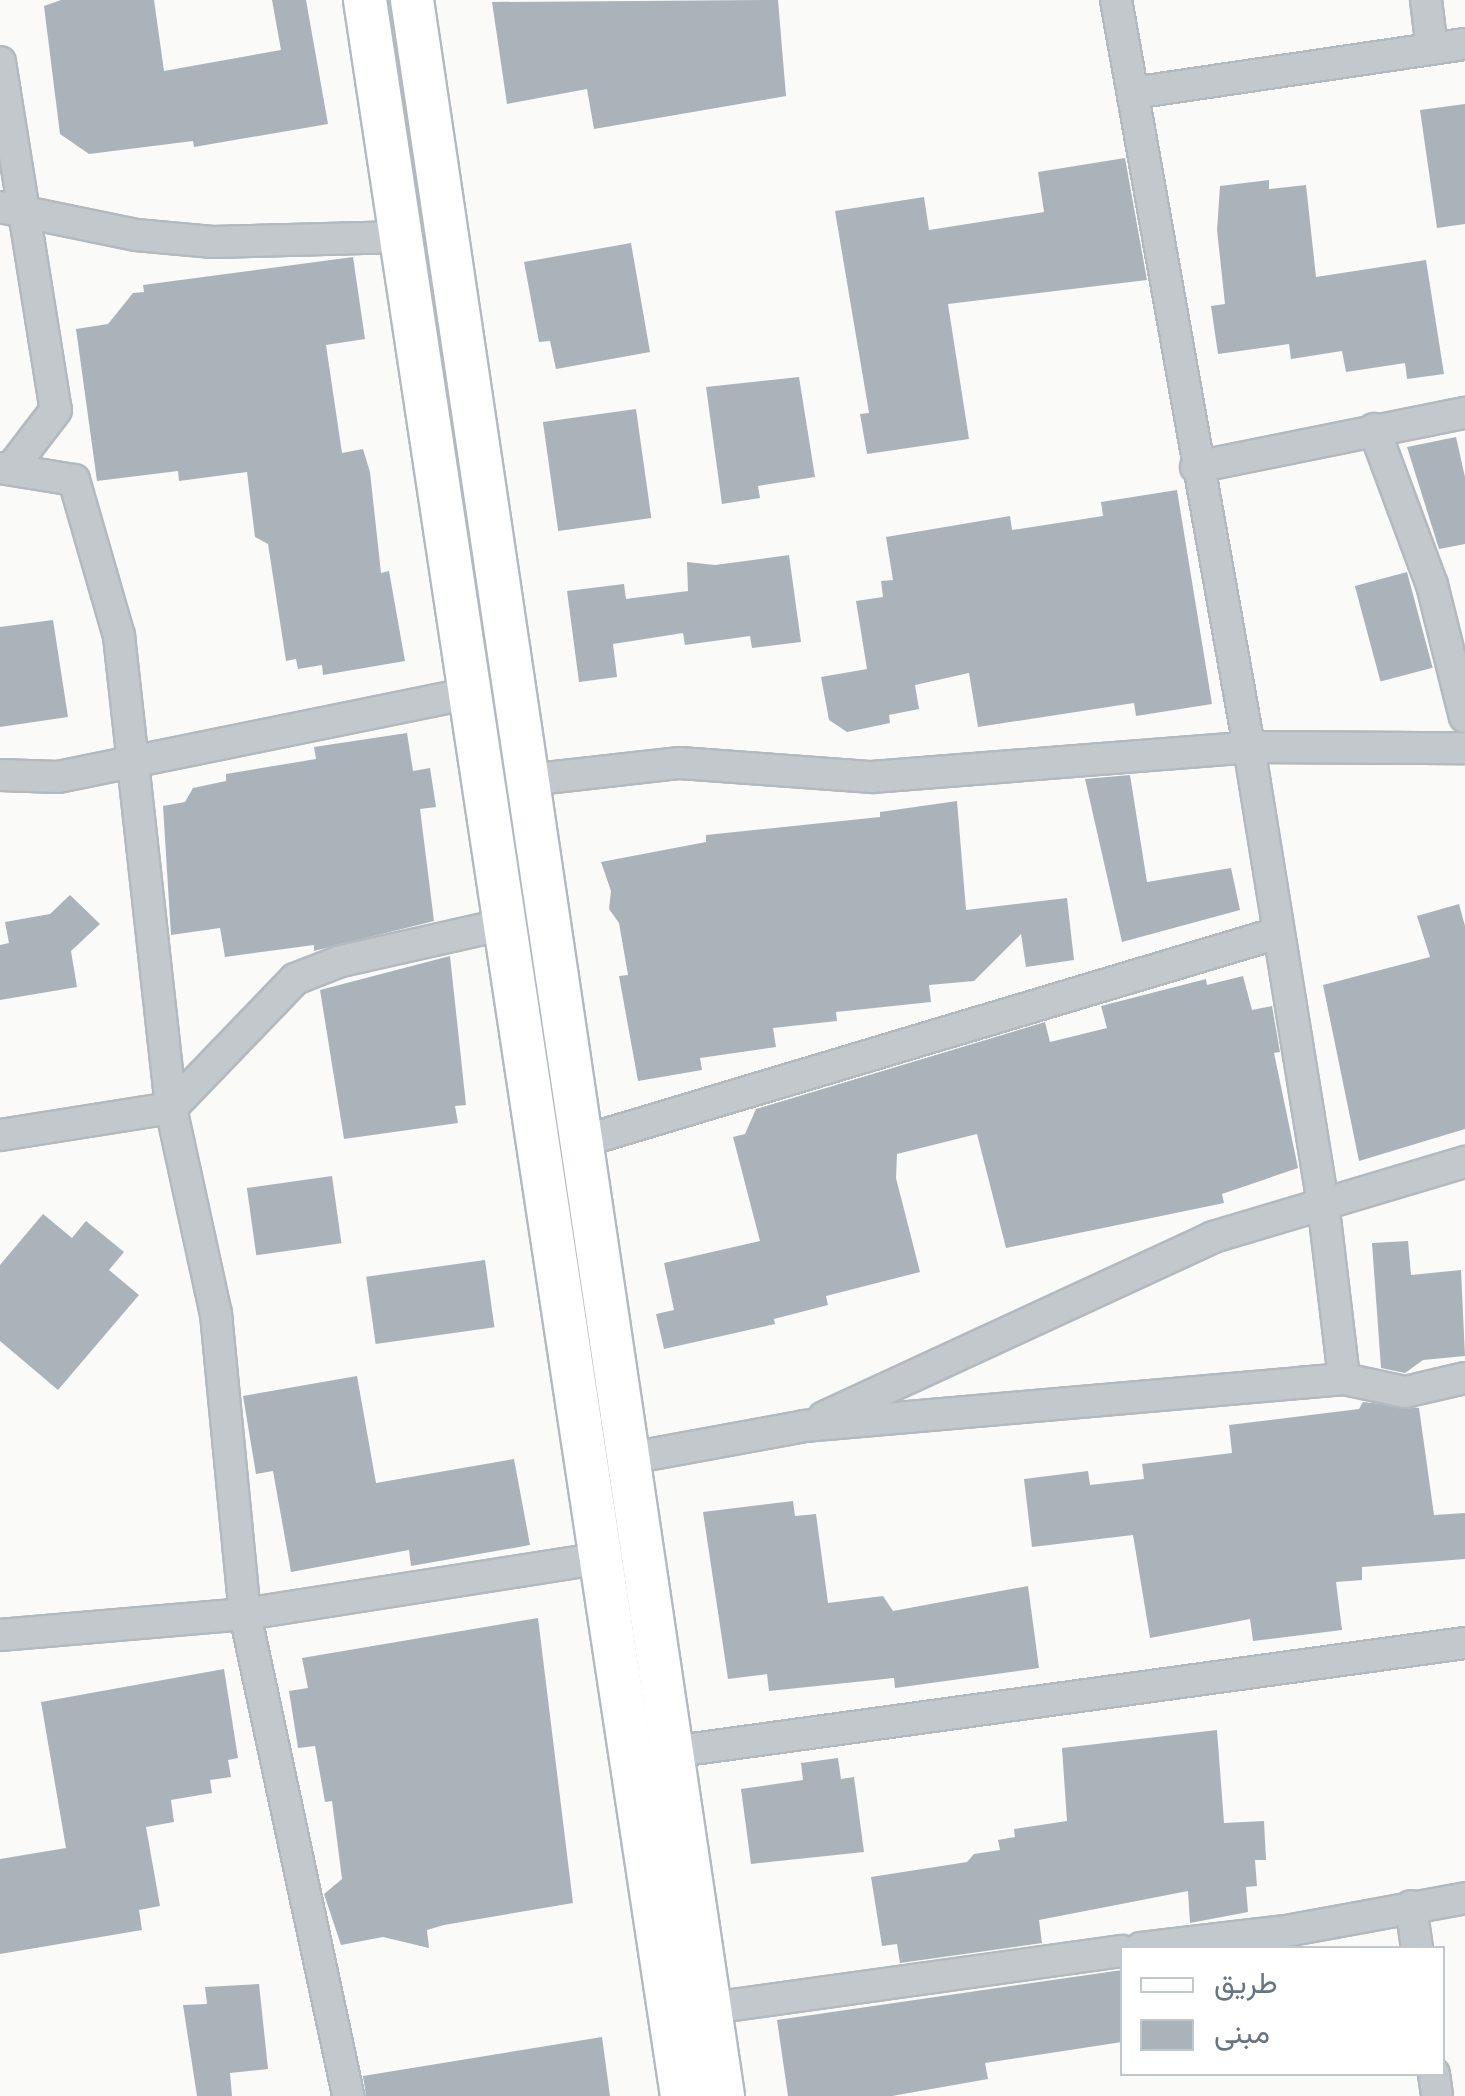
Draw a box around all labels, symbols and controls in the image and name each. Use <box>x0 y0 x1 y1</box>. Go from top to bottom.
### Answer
legend <box>1120 1946 1445 2076</box>
text: طريق <box>1214 1965 1278 1999</box>
text: مبنى <box>1214 2015 1270 2049</box>

